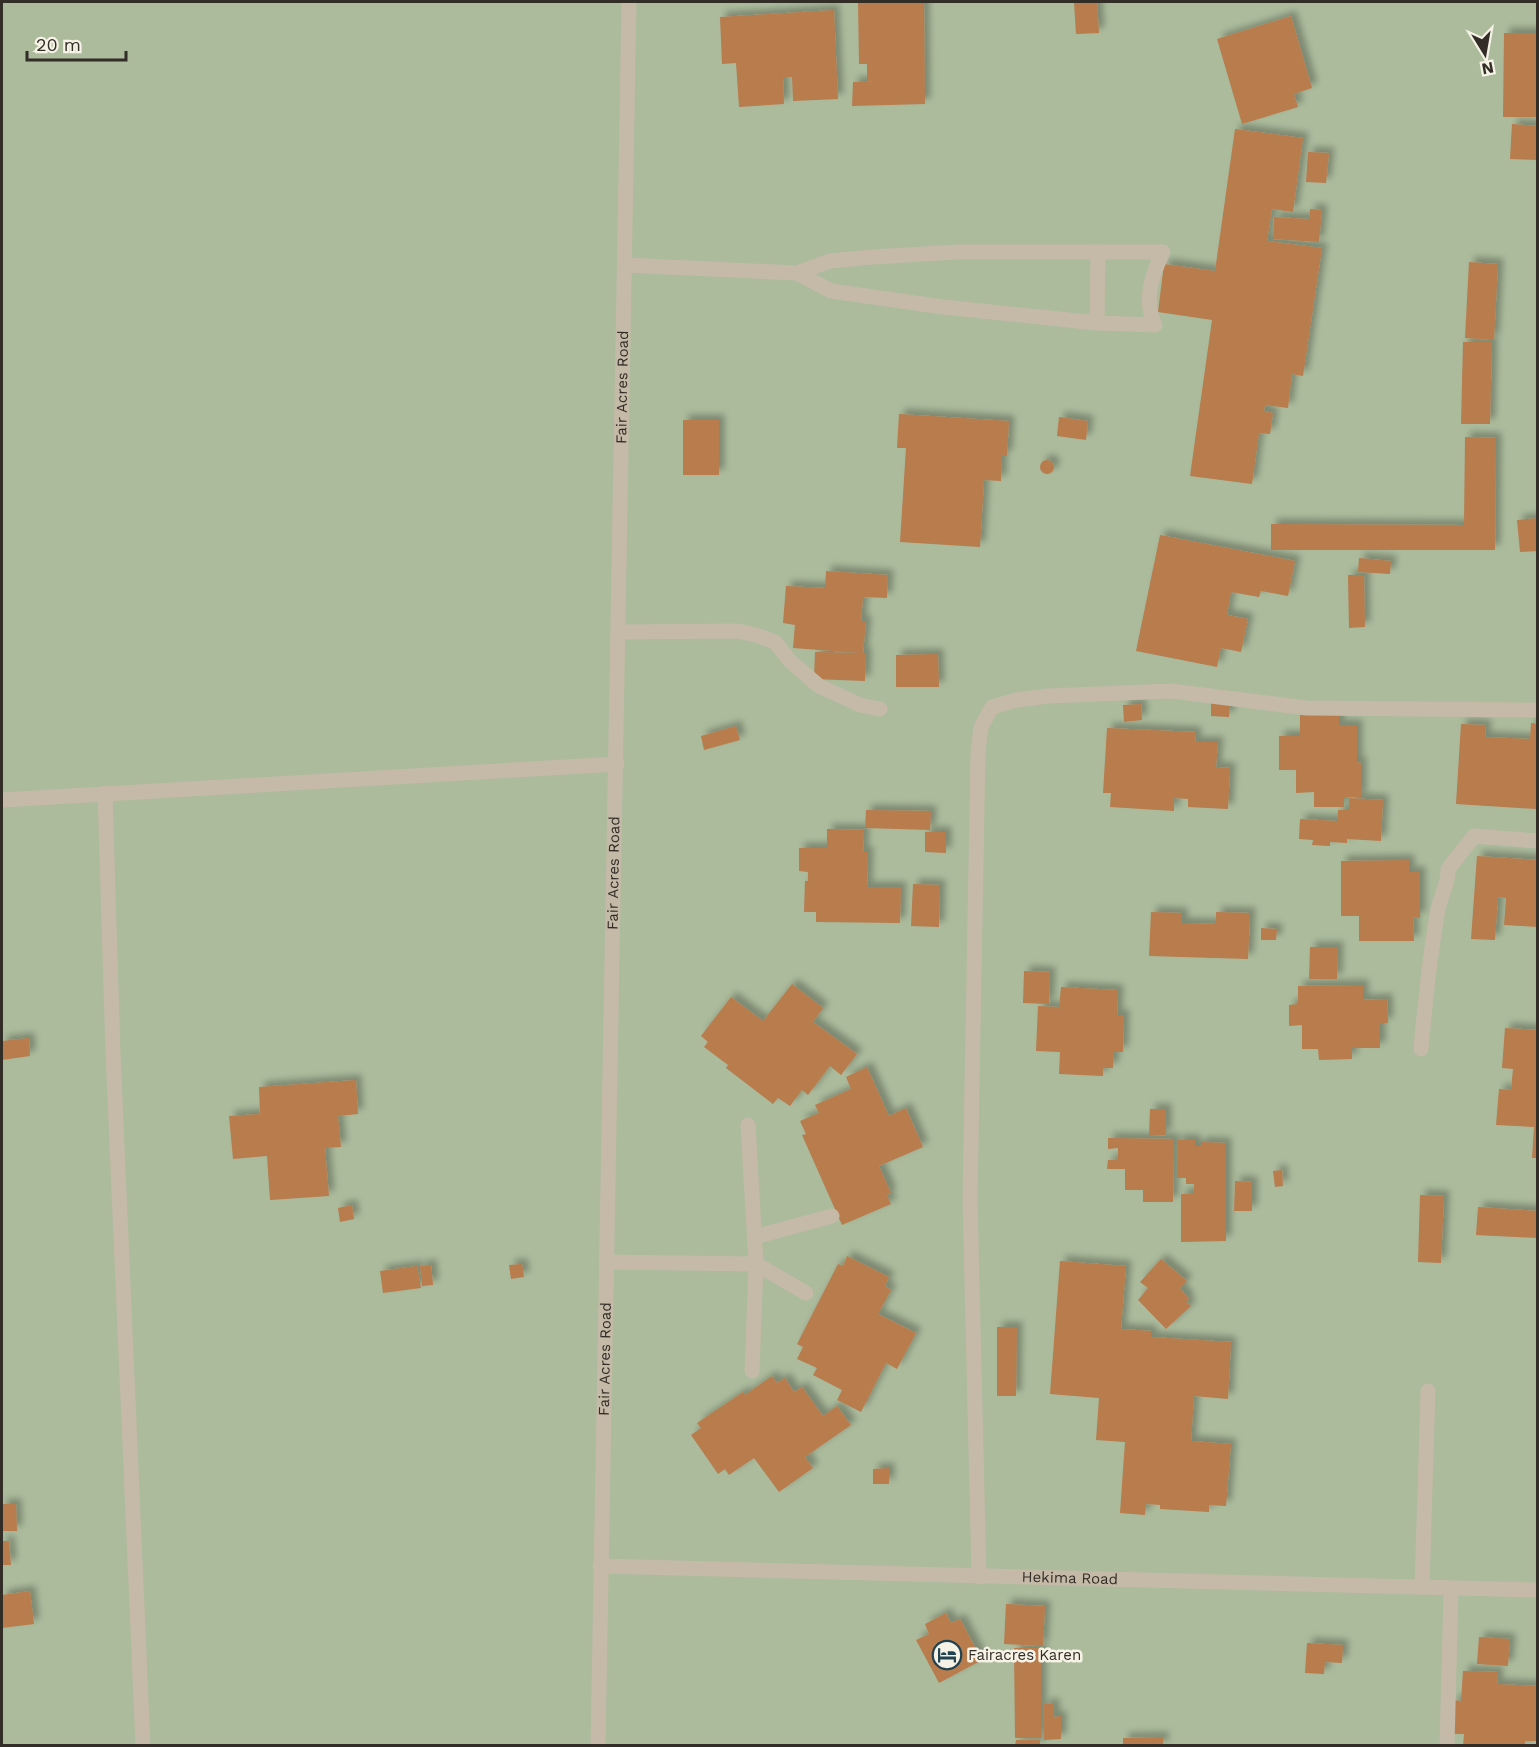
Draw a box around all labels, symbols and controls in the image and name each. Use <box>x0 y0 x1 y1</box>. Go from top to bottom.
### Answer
scale bar <box>27 24 126 62</box>
north arrow <box>1455 24 1515 84</box>
text: 20 m <box>36 34 81 55</box>
text: N <box>1480 58 1495 79</box>
street label: Fair Acres Road <box>612 330 632 444</box>
street label: Fair Acres Road <box>604 816 624 930</box>
street label: Fair Acres Road <box>595 1302 615 1416</box>
street label: Hekima Road <box>1021 1568 1118 1588</box>
hotel icon: Fairacres Karen <box>931 1639 963 1671</box>
place label: Fairacres Karen <box>968 1646 1081 1664</box>

